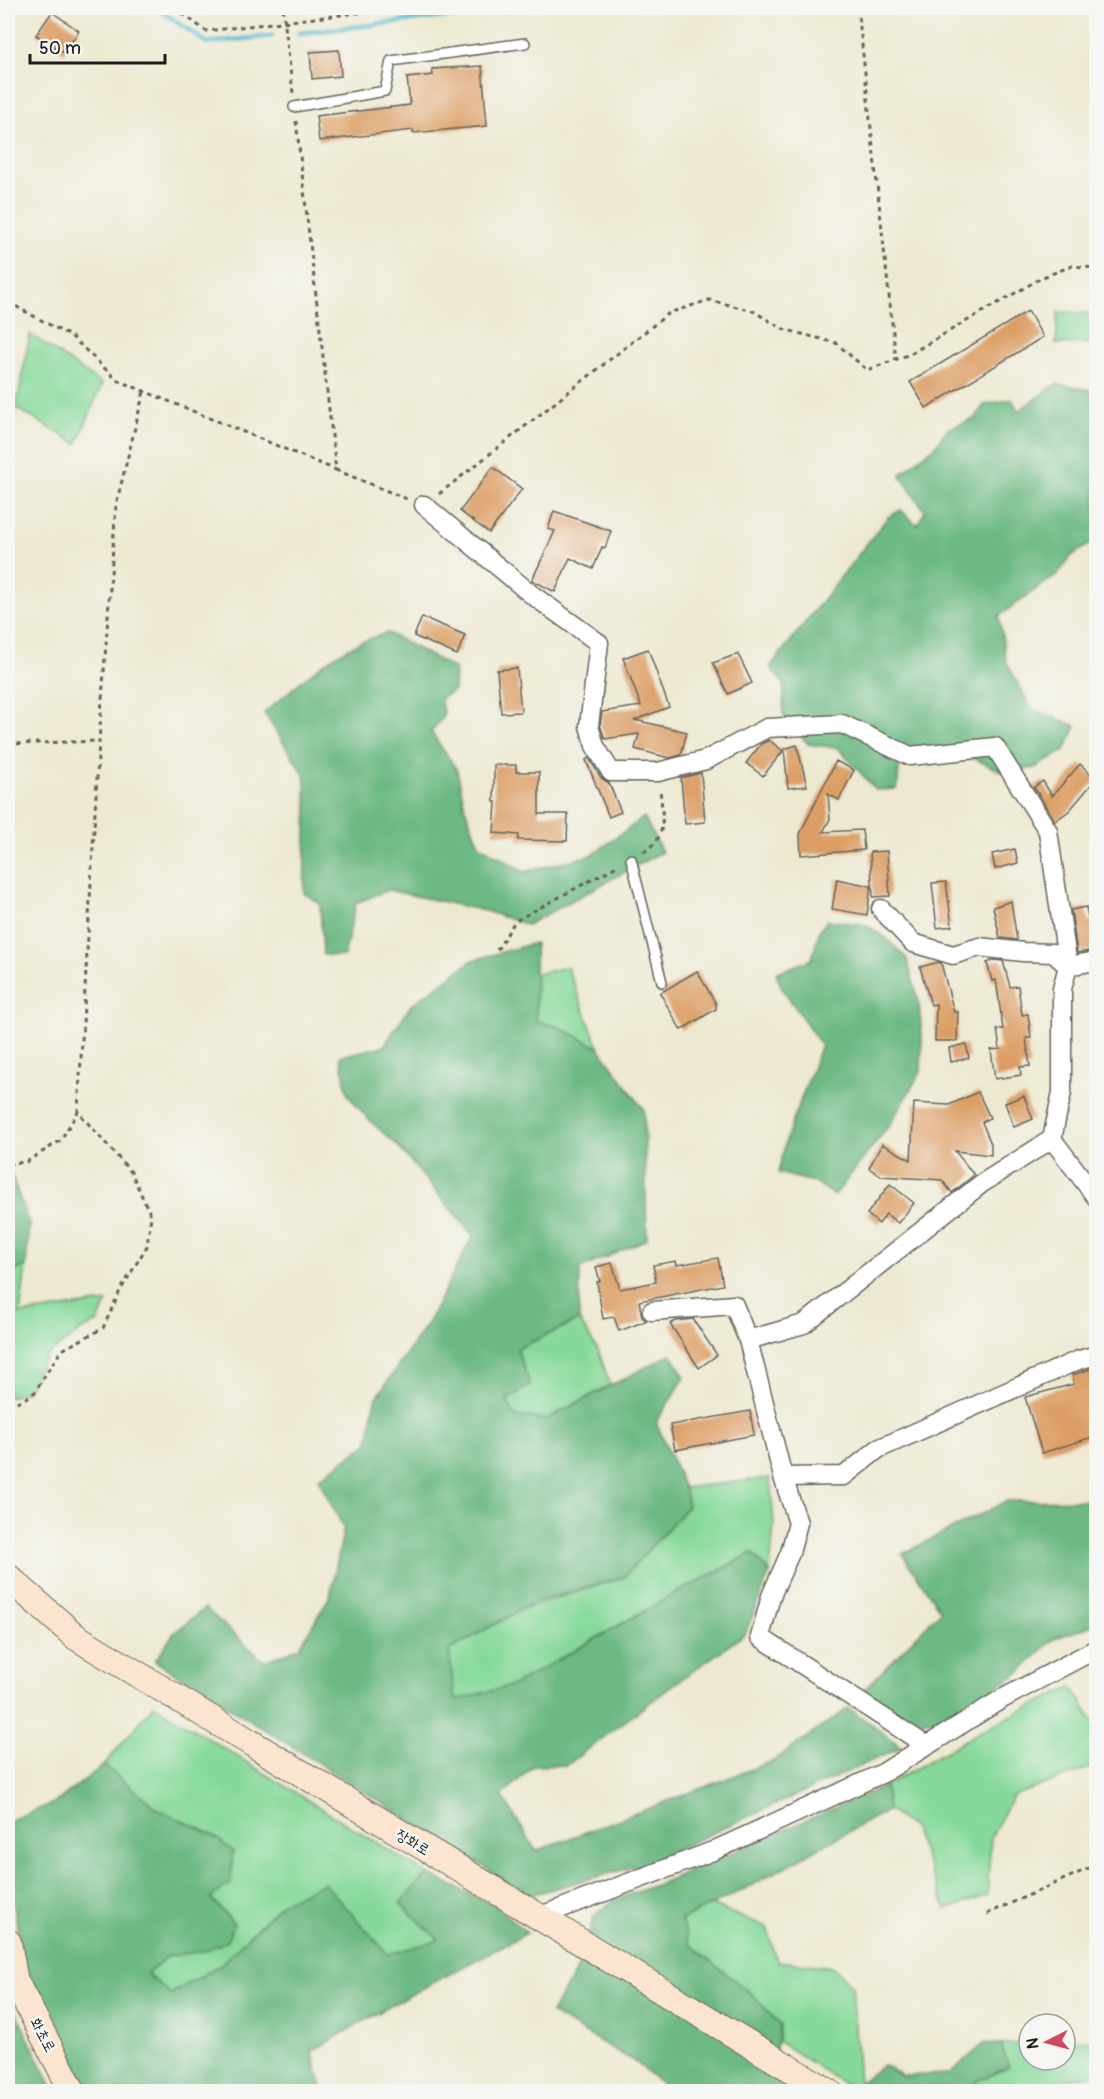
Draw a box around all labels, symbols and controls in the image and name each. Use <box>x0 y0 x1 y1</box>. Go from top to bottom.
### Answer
scale bar <box>30 27 165 65</box>
text: 50 m <box>39 37 81 60</box>
street label: 장화로 <box>392 1825 433 1860</box>
north arrow <box>1017 2012 1077 2072</box>
street label: 화초로 <box>26 2015 59 2056</box>
text: N <box>1023 2037 1044 2050</box>

